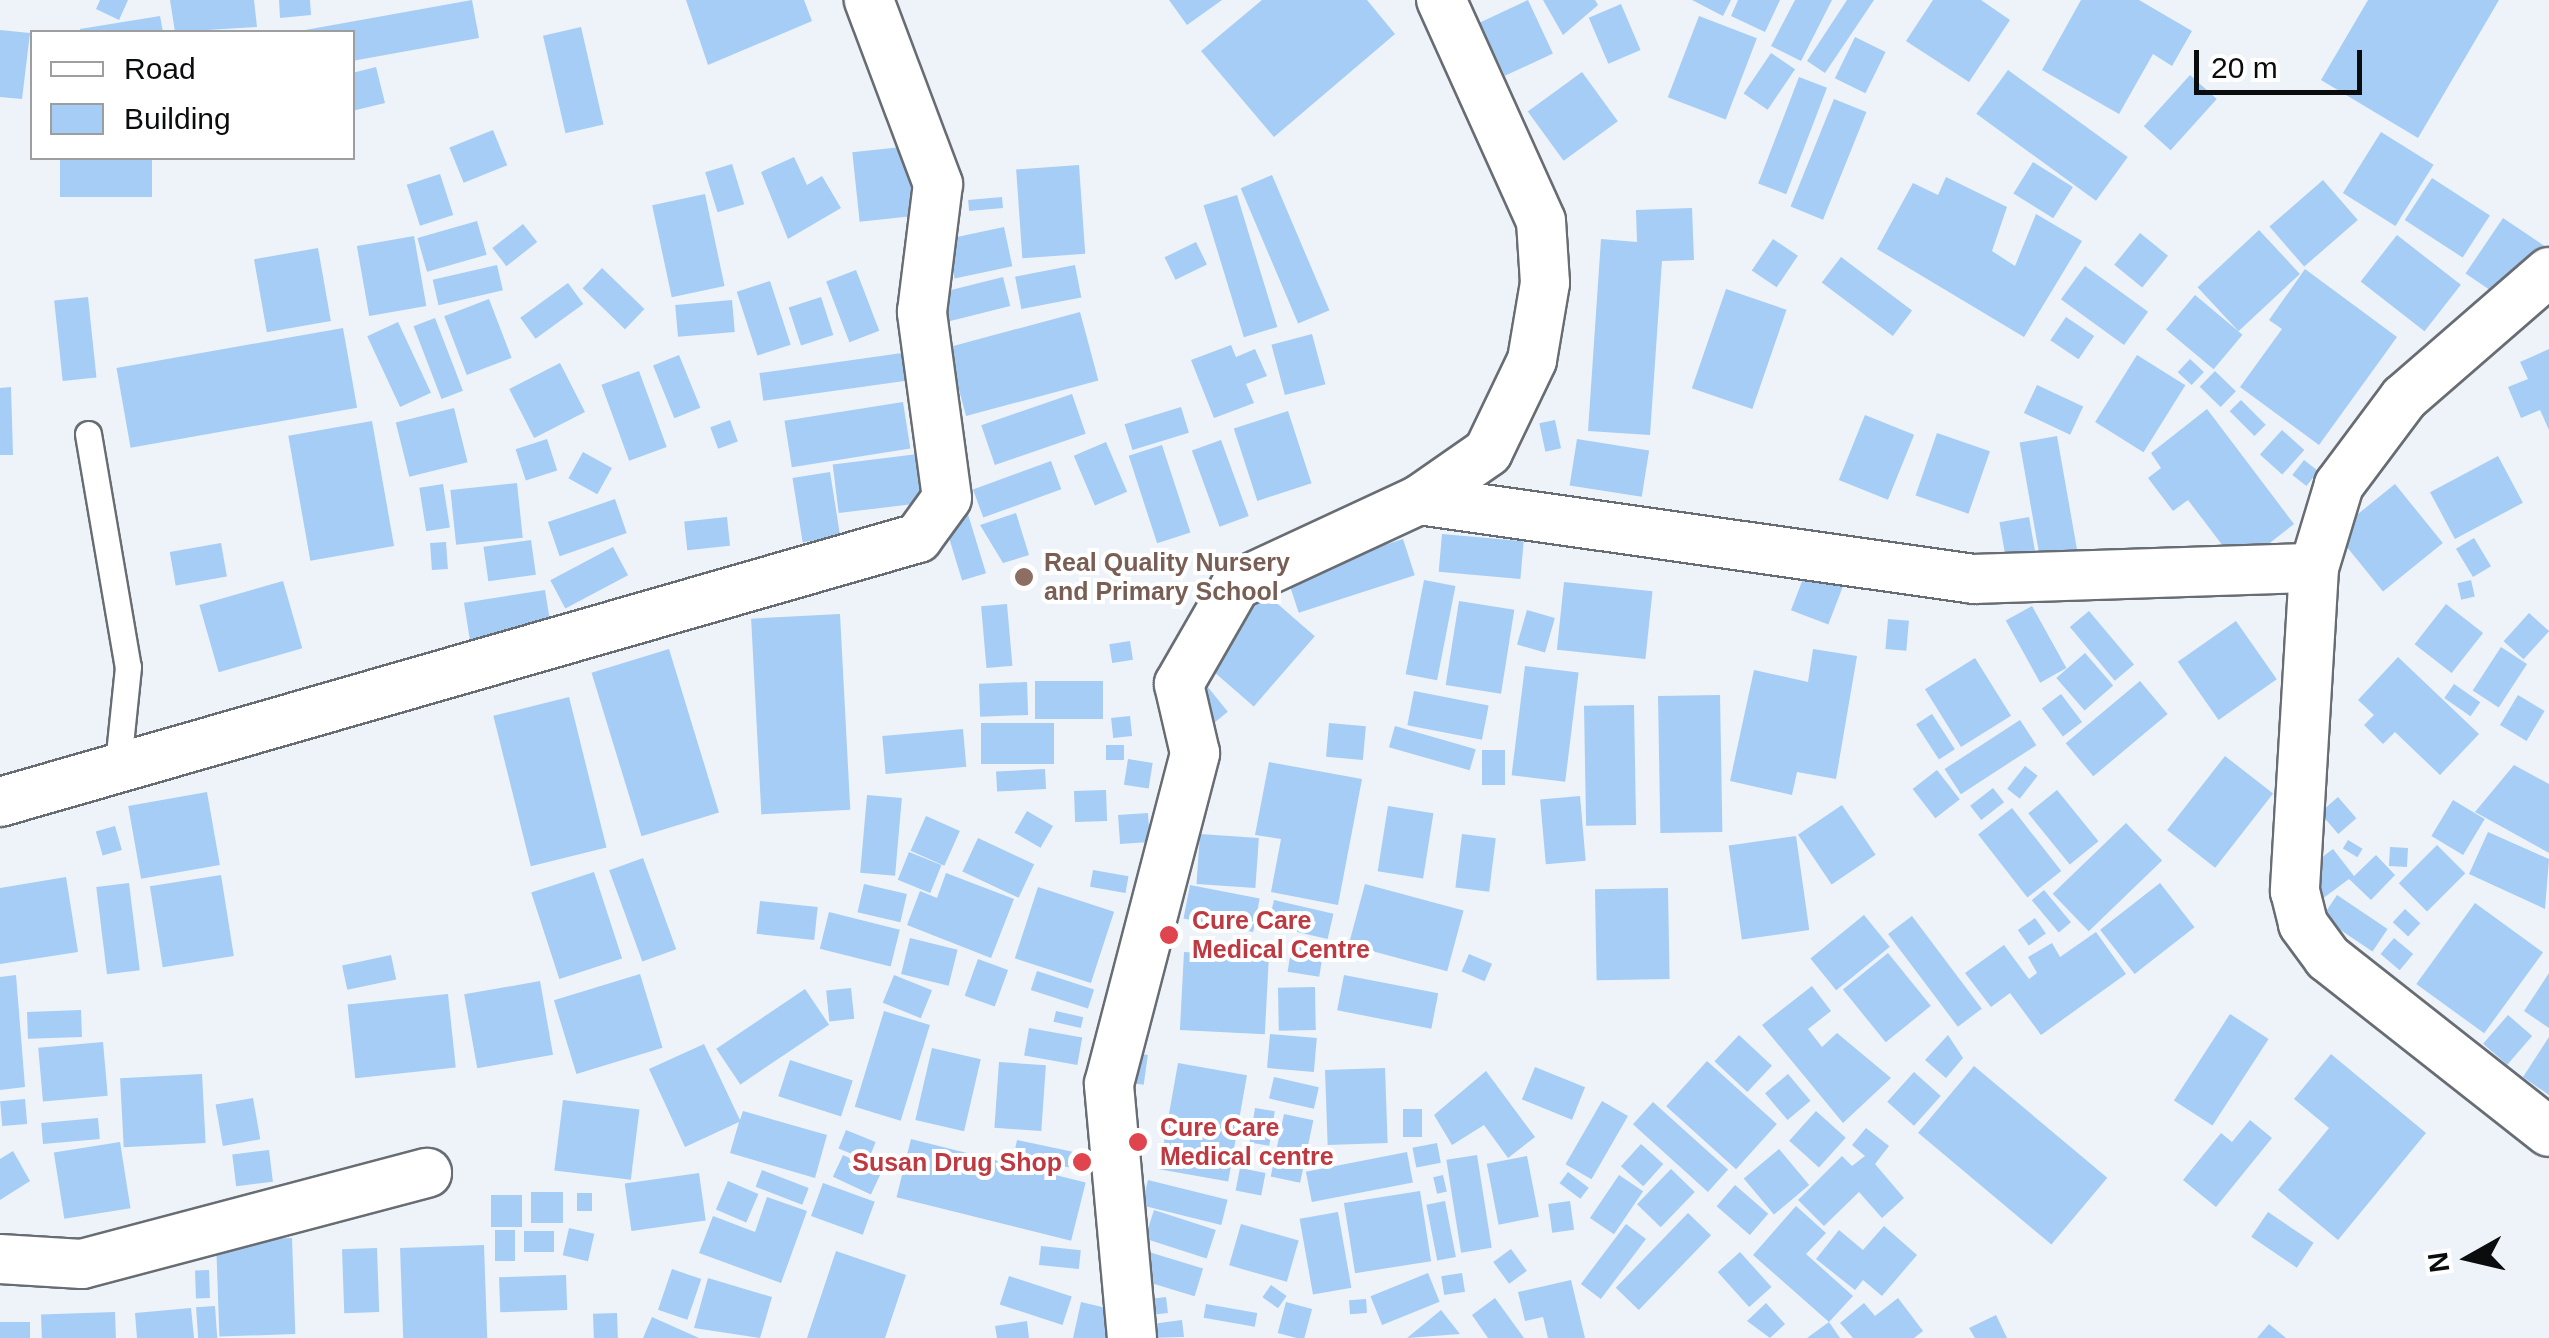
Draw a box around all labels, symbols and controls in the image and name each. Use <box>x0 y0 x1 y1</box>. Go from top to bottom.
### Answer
legend <box>30 30 355 160</box>
scale bar <box>2199 30 2366 92</box>
text: 20 m <box>2211 51 2278 84</box>
text: Road <box>124 52 196 85</box>
text: Building <box>124 102 231 135</box>
place label: Real Quality Nursery and Primary School <box>1044 548 1290 607</box>
marker: Real Quality Nursery and Primary School <box>1013 566 1035 588</box>
place label: Cure Care Medical Centre <box>1192 906 1370 965</box>
marker: Cure Care Medical Centre <box>1156 922 1182 948</box>
place label: Cure Care Medical centre <box>1160 1113 1334 1172</box>
marker: Cure Care Medical centre <box>1125 1129 1151 1155</box>
place label: Susan Drug Shop <box>852 1147 1062 1177</box>
marker: Susan Drug Shop <box>1071 1151 1093 1173</box>
north arrow <box>2419 1208 2519 1308</box>
text: N <box>2422 1250 2456 1274</box>

